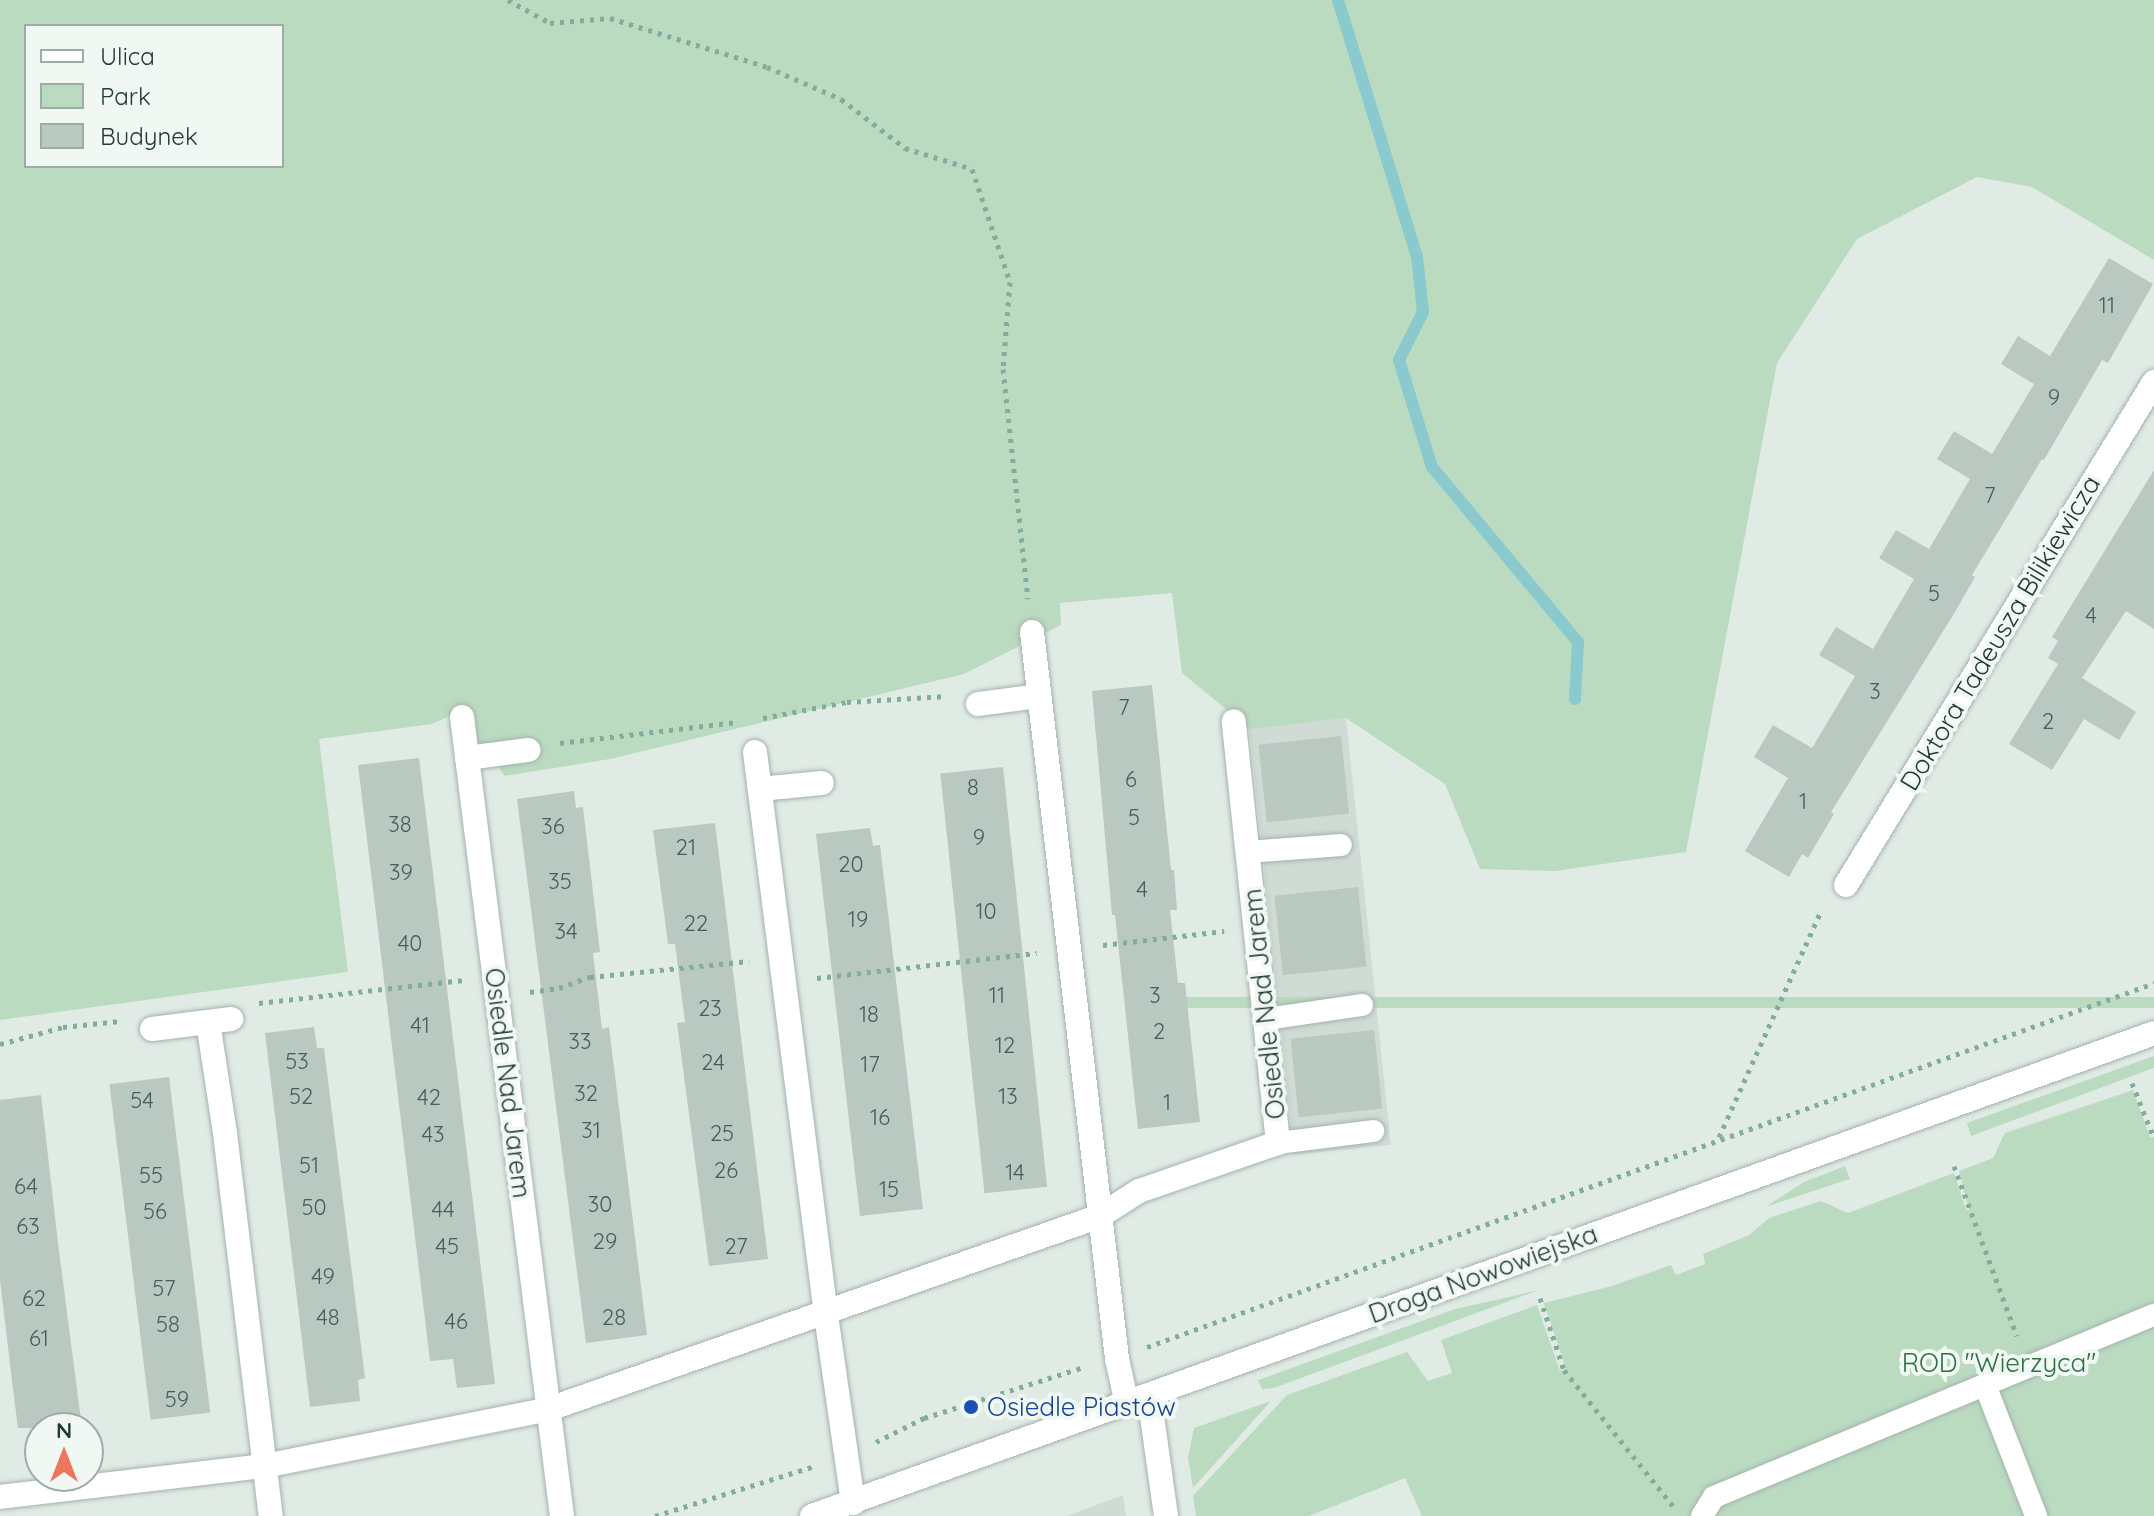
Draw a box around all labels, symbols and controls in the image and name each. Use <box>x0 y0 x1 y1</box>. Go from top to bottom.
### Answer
legend <box>24 24 284 168</box>
text: Ulica <box>100 41 155 71</box>
text: Park <box>100 81 151 111</box>
text: Budynek <box>100 121 198 151</box>
house number: 11 <box>2099 293 2115 319</box>
house number: 9 <box>2048 385 2060 411</box>
street label: Doktora Tadeusza Bilikiewicza <box>1893 470 2107 796</box>
house number: 7 <box>1984 483 1996 509</box>
house number: 5 <box>1928 581 1940 607</box>
house number: 4 <box>2085 603 2097 629</box>
house number: 3 <box>1869 679 1881 705</box>
house number: 7 <box>1118 695 1130 721</box>
house number: 2 <box>2042 709 2054 735</box>
house number: 6 <box>1125 767 1137 793</box>
house number: 8 <box>967 775 979 801</box>
house number: 1 <box>1799 789 1807 815</box>
house number: 5 <box>1128 805 1140 831</box>
house number: 38 <box>388 812 412 838</box>
house number: 36 <box>541 814 565 840</box>
house number: 9 <box>973 825 985 851</box>
house number: 21 <box>676 835 696 861</box>
house number: 20 <box>838 852 864 878</box>
house number: 39 <box>389 860 413 886</box>
house number: 35 <box>548 869 572 895</box>
house number: 4 <box>1136 877 1148 903</box>
street label: Osiedle Nad Jarem <box>1236 887 1292 1121</box>
house number: 10 <box>975 899 997 925</box>
house number: 19 <box>848 907 868 933</box>
house number: 22 <box>684 911 708 937</box>
house number: 34 <box>554 919 578 945</box>
house number: 40 <box>398 931 422 957</box>
street label: Osiedle Nad Jarem <box>478 966 538 1200</box>
house number: 11 <box>989 983 1005 1009</box>
house number: 3 <box>1149 983 1161 1009</box>
house number: 23 <box>698 996 722 1022</box>
house number: 18 <box>859 1002 879 1028</box>
house number: 41 <box>410 1013 430 1039</box>
house number: 2 <box>1153 1019 1165 1045</box>
house number: 33 <box>568 1029 592 1055</box>
house number: 12 <box>995 1033 1015 1059</box>
house number: 53 <box>285 1049 309 1075</box>
house number: 24 <box>701 1050 725 1076</box>
house number: 17 <box>860 1052 880 1078</box>
house number: 32 <box>574 1081 598 1107</box>
house number: 52 <box>289 1084 313 1110</box>
house number: 13 <box>998 1084 1018 1110</box>
house number: 42 <box>417 1085 441 1111</box>
house number: 54 <box>130 1088 154 1114</box>
house number: 1 <box>1163 1090 1171 1116</box>
house number: 16 <box>870 1105 890 1131</box>
house number: 31 <box>581 1118 601 1144</box>
house number: 25 <box>710 1121 734 1147</box>
house number: 43 <box>421 1122 445 1148</box>
house number: 51 <box>299 1153 319 1179</box>
house number: 26 <box>714 1158 738 1184</box>
house number: 14 <box>1005 1160 1025 1186</box>
house number: 55 <box>139 1163 163 1189</box>
house number: 64 <box>14 1174 38 1200</box>
house number: 15 <box>879 1177 899 1203</box>
house number: 30 <box>588 1192 612 1218</box>
house number: 50 <box>301 1195 327 1221</box>
house number: 44 <box>431 1197 455 1223</box>
house number: 56 <box>143 1199 167 1225</box>
house number: 63 <box>16 1214 40 1240</box>
street label: Droga Nowowiejska <box>1364 1218 1602 1330</box>
house number: 29 <box>593 1229 617 1255</box>
house number: 45 <box>435 1234 459 1260</box>
house number: 27 <box>724 1234 748 1260</box>
house number: 49 <box>311 1264 335 1290</box>
house number: 57 <box>152 1276 176 1302</box>
house number: 62 <box>22 1286 46 1312</box>
house number: 48 <box>316 1305 340 1331</box>
house number: 28 <box>602 1305 626 1331</box>
house number: 46 <box>444 1309 468 1335</box>
house number: 58 <box>156 1312 180 1338</box>
house number: 61 <box>29 1326 49 1352</box>
park label: ROD "Wierzyca" <box>1902 1347 2096 1379</box>
house number: 59 <box>165 1387 189 1413</box>
place label: Osiedle Piastów <box>987 1391 1176 1423</box>
marker: Osiedle Piastów <box>962 1398 980 1416</box>
north arrow <box>24 1412 104 1492</box>
text: N <box>56 1416 72 1444</box>

